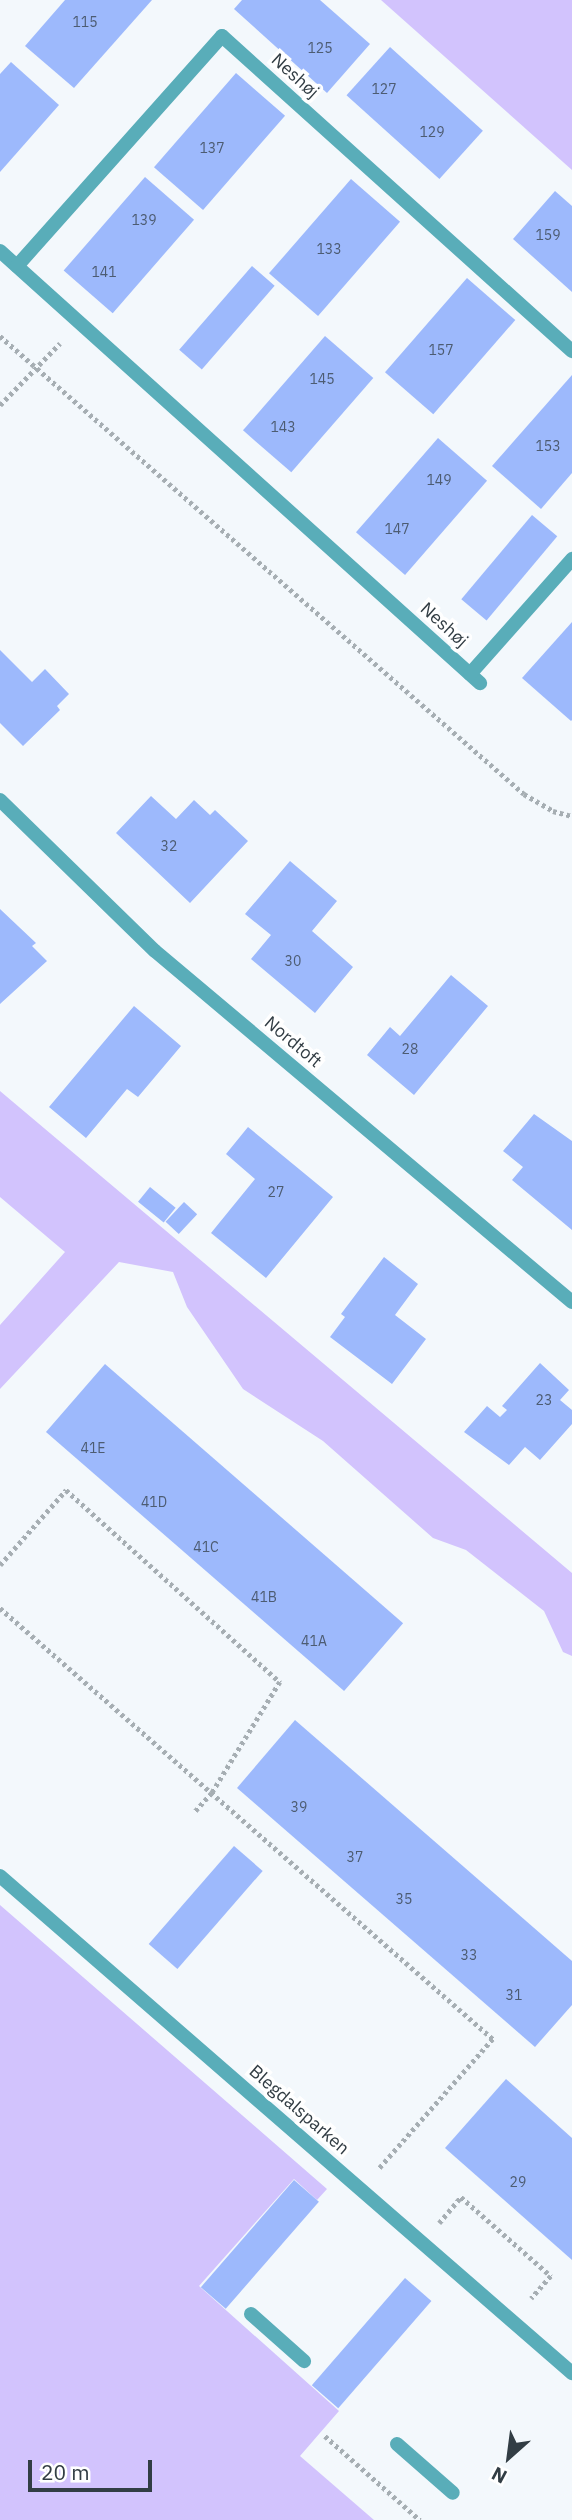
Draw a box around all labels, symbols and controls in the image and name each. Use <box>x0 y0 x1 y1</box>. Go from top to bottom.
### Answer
house number: 115 <box>72 14 98 30</box>
house number: 125 <box>307 40 333 56</box>
street label: Neshøj <box>267 49 323 103</box>
house number: 127 <box>371 81 397 97</box>
house number: 129 <box>419 124 445 140</box>
house number: 137 <box>199 140 225 156</box>
house number: 139 <box>131 212 157 228</box>
house number: 159 <box>535 227 561 243</box>
house number: 133 <box>316 241 342 257</box>
house number: 141 <box>91 264 117 280</box>
house number: 157 <box>428 342 454 358</box>
house number: 145 <box>309 371 335 387</box>
house number: 143 <box>270 419 296 435</box>
house number: 153 <box>535 438 561 454</box>
house number: 149 <box>426 472 452 488</box>
house number: 147 <box>384 521 410 537</box>
street label: Neshøj <box>416 598 472 652</box>
house number: 32 <box>161 838 177 854</box>
house number: 30 <box>285 953 301 969</box>
street label: Nordtoft <box>260 1012 326 1072</box>
house number: 28 <box>402 1041 418 1057</box>
house number: 27 <box>268 1184 284 1200</box>
house number: 23 <box>536 1392 552 1408</box>
house number: 41E <box>81 1440 105 1456</box>
house number: 41D <box>141 1494 167 1510</box>
house number: 41C <box>193 1539 219 1555</box>
house number: 41B <box>251 1589 277 1605</box>
house number: 41A <box>301 1633 327 1649</box>
house number: 39 <box>291 1799 307 1815</box>
house number: 37 <box>347 1849 363 1865</box>
house number: 35 <box>396 1891 412 1907</box>
house number: 33 <box>461 1947 477 1963</box>
house number: 31 <box>506 1987 522 2003</box>
street label: Blegdalsparken <box>245 2061 353 2159</box>
house number: 29 <box>510 2174 526 2190</box>
north arrow <box>474 2422 544 2492</box>
scale bar <box>32 2446 156 2490</box>
text: 20 m <box>41 2458 90 2486</box>
text: N <box>487 2462 511 2489</box>

